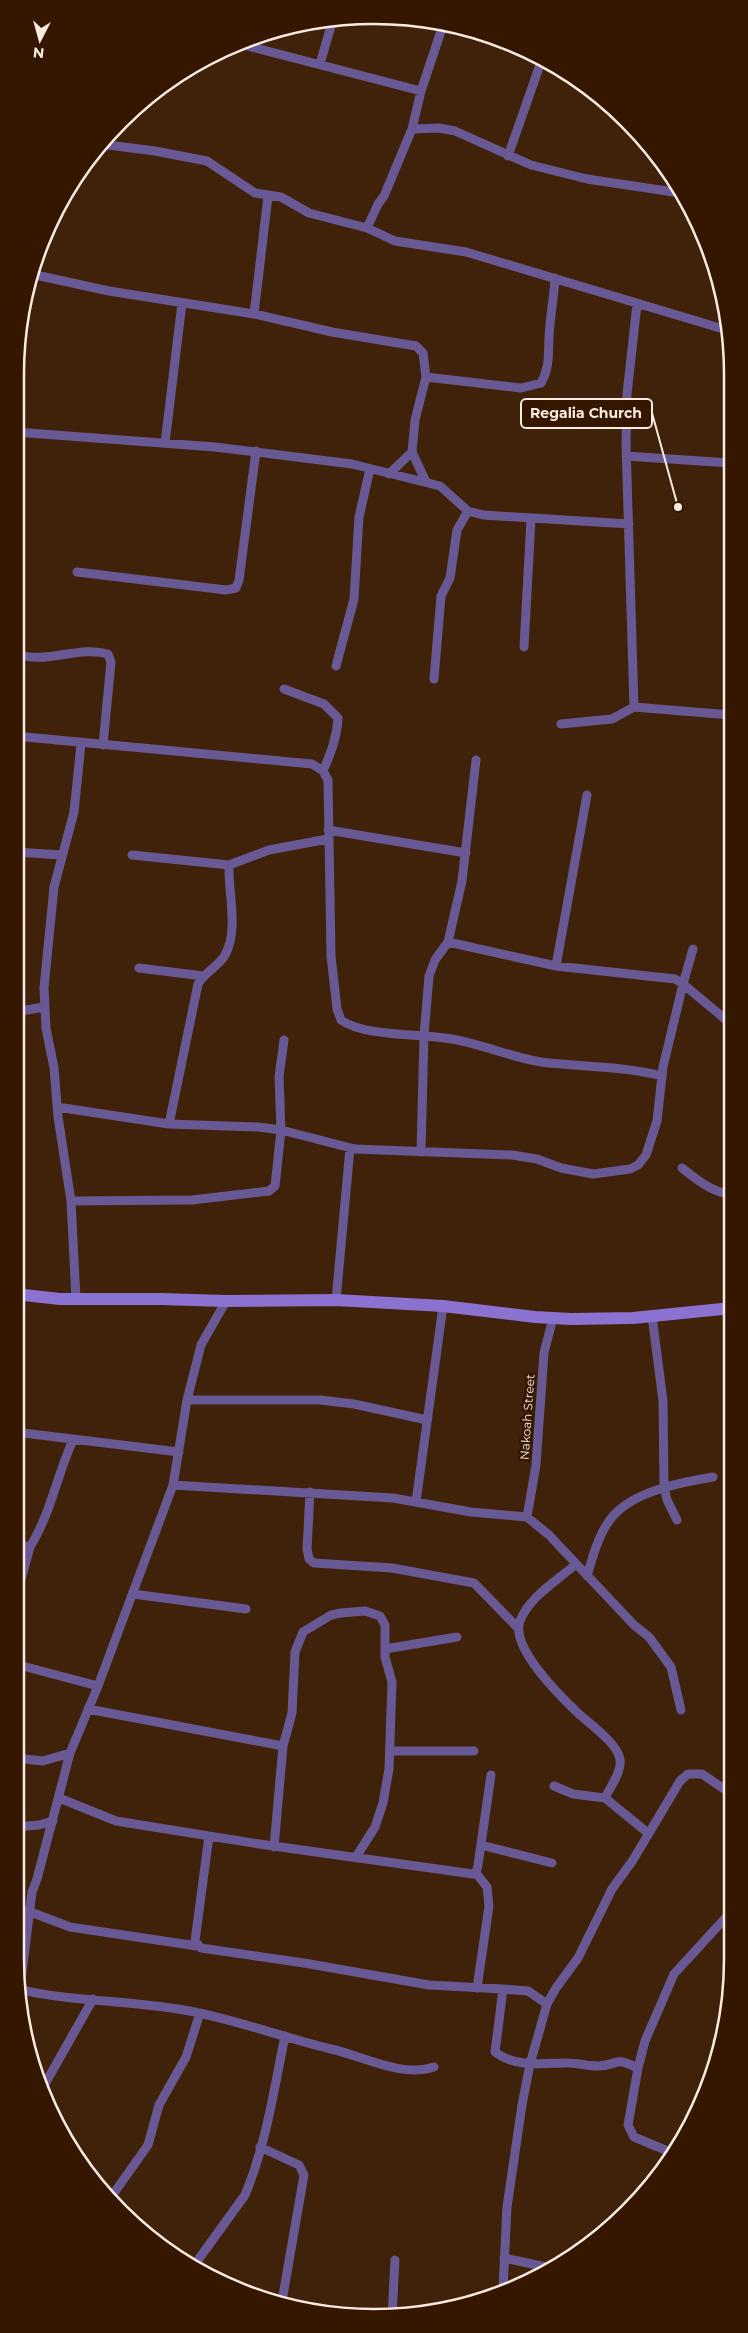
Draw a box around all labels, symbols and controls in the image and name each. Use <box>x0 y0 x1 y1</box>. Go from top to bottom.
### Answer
north arrow <box>15 15 65 65</box>
text: N <box>32 43 45 62</box>
callout: Regalia Church <box>521 399 652 428</box>
text: Regalia Church <box>530 404 642 422</box>
street label: Nakoah Street <box>517 1374 537 1460</box>

